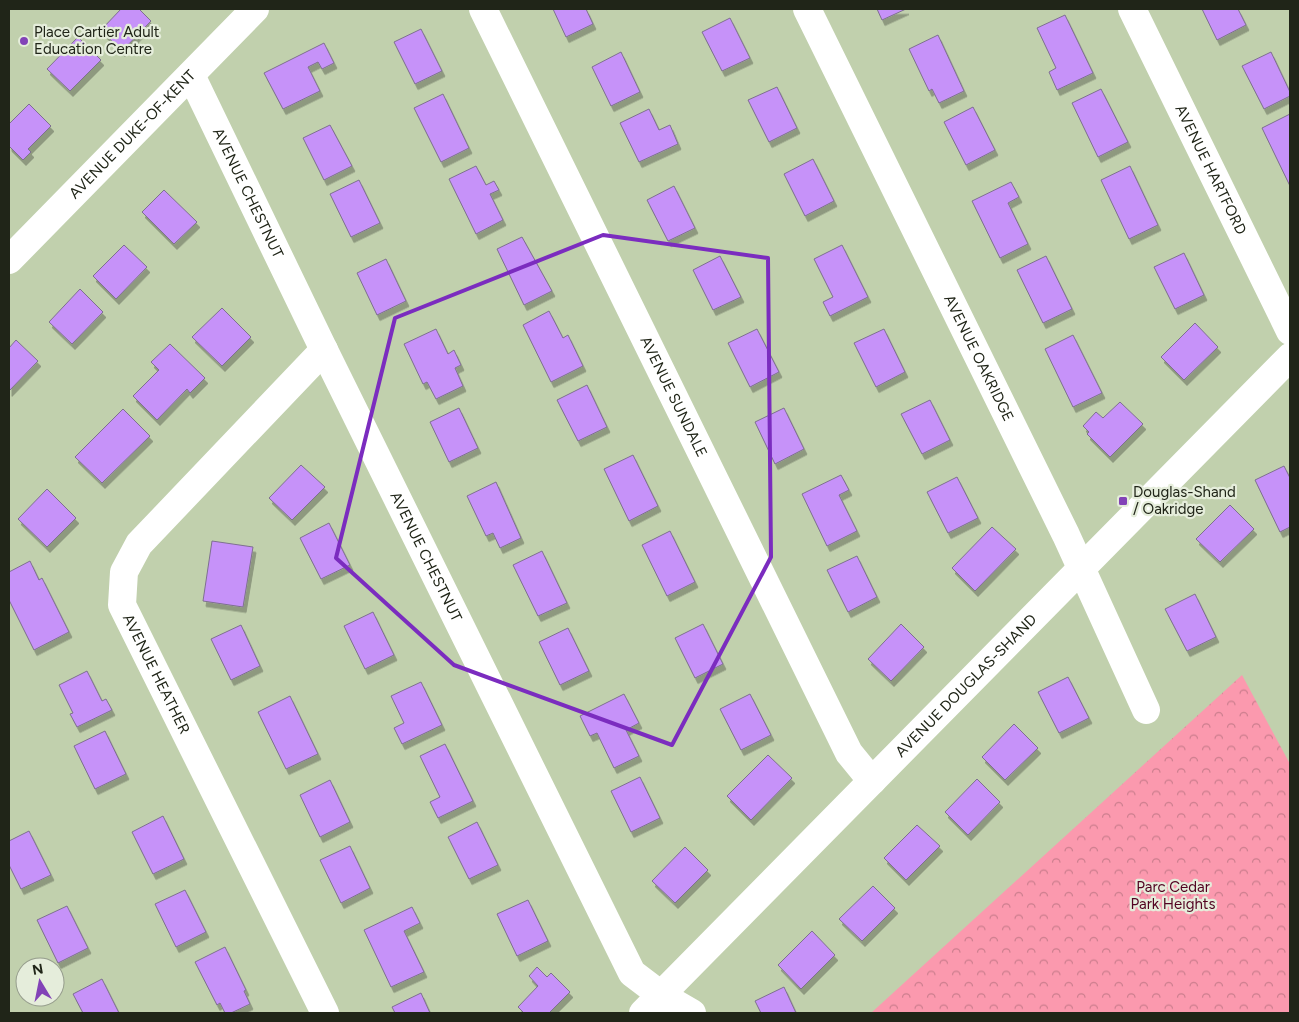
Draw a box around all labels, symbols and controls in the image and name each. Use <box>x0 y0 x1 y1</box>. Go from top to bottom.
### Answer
place label: Place Cartier Adult Education Centre <box>34 23 160 58</box>
marker: Place Cartier Adult Education Centre <box>18 35 30 47</box>
street label: AVENUE DUKE-OF-KENT <box>65 66 200 202</box>
street label: AVENUE HARTFORD <box>1171 102 1250 237</box>
street label: AVENUE CHESTNUT <box>209 125 287 262</box>
street label: AVENUE OAKRIDGE <box>940 292 1018 424</box>
street label: AVENUE SUNDALE <box>636 333 711 460</box>
place label: Douglas-Shand / Oakridge <box>1133 483 1236 518</box>
street label: AVENUE CHESTNUT <box>387 489 466 625</box>
marker: Douglas-Shand / Oakridge <box>1117 495 1129 507</box>
street label: AVENUE DOUGLAS-SHAND <box>892 610 1040 761</box>
street label: AVENUE HEATHER <box>119 611 194 737</box>
park label: Parc Cedar Park Heights <box>1130 878 1216 913</box>
north arrow <box>15 957 65 1007</box>
text: N <box>31 960 45 979</box>

